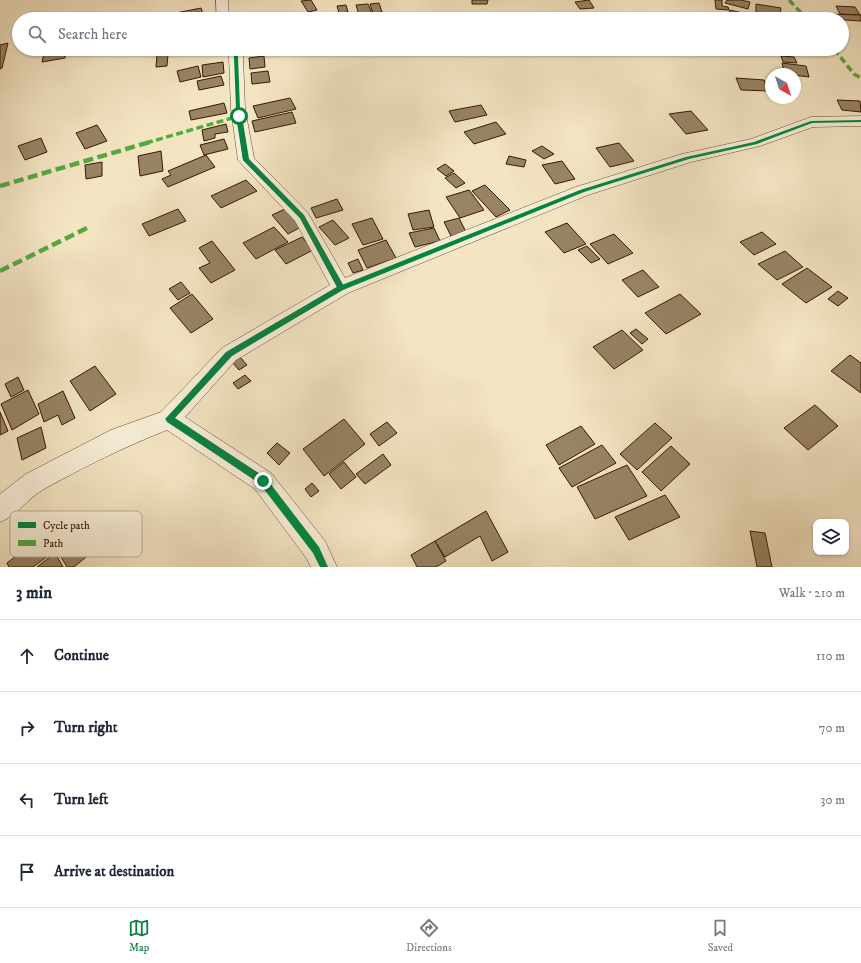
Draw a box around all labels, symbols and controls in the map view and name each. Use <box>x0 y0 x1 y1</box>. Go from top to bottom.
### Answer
search box <box>12 12 849 56</box>
icon: search <box>26 23 48 45</box>
text: Search here <box>58 25 127 44</box>
north arrow <box>765 68 801 104</box>
route start <box>230 107 248 125</box>
route end <box>254 472 272 490</box>
legend <box>10 511 142 557</box>
text: Cycle path <box>43 519 90 533</box>
map controls <box>813 519 849 555</box>
button: layers <box>813 519 849 555</box>
text: Path <box>43 537 64 551</box>
text: 3 min <box>16 582 52 604</box>
text: Walk · 210 m <box>779 585 845 601</box>
icon: ahead <box>16 645 38 667</box>
text: Continue <box>54 646 109 665</box>
text: 110 m <box>816 648 845 664</box>
icon: right <box>16 717 38 739</box>
text: Turn right <box>54 718 117 737</box>
text: 70 m <box>819 720 845 736</box>
icon: left <box>16 789 38 811</box>
text: Turn left <box>54 790 108 809</box>
text: 30 m <box>821 792 845 808</box>
icon: arrive <box>16 861 38 883</box>
text: Arrive at destination <box>54 862 174 881</box>
tab: Map <box>128 917 150 955</box>
tab: Directions <box>406 917 452 955</box>
tab: Saved <box>708 917 733 955</box>

